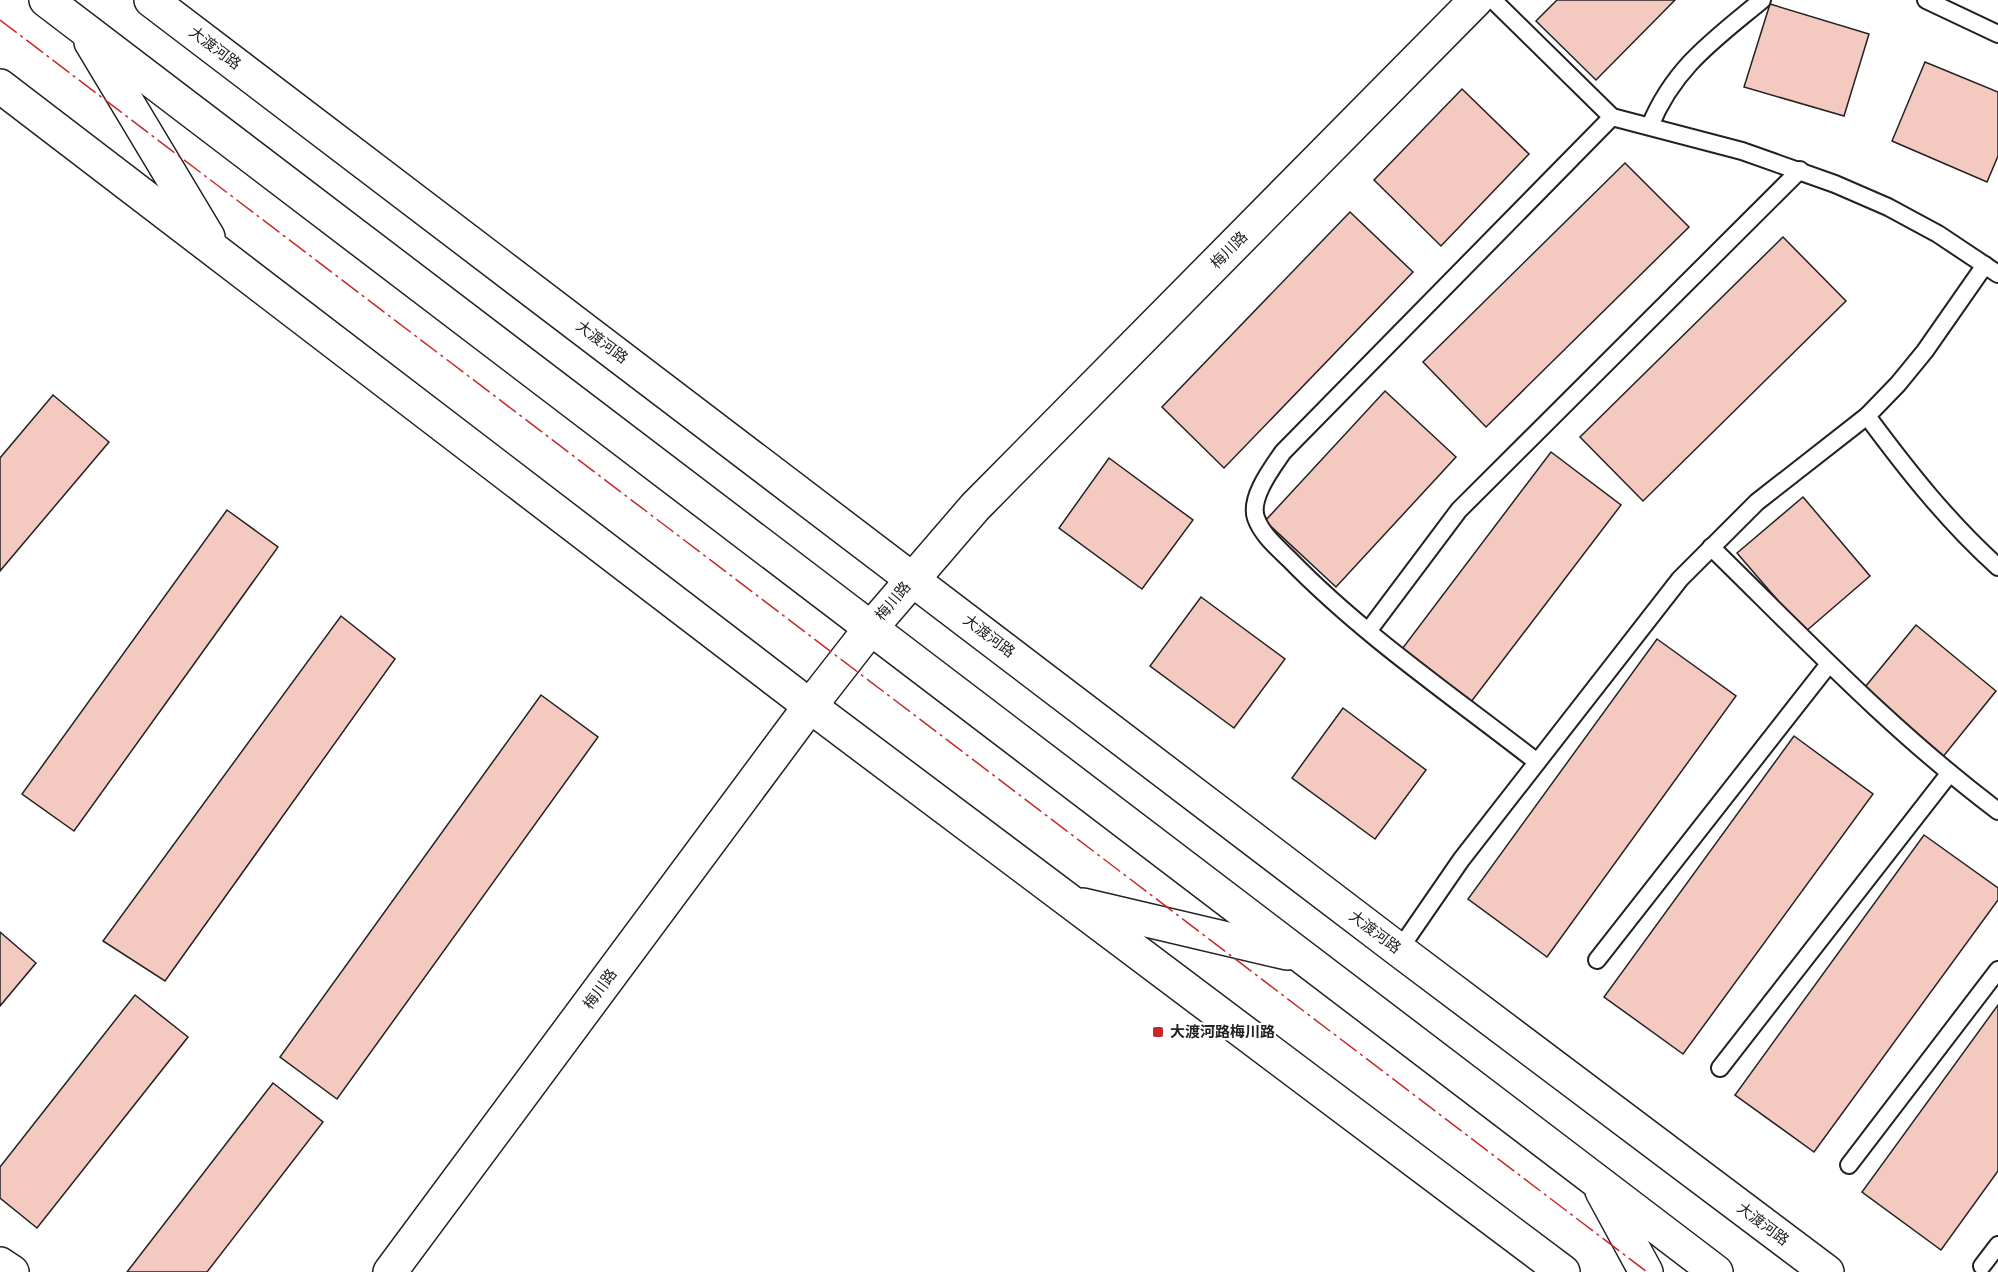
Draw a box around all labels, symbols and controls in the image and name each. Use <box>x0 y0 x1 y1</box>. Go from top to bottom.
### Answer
street label: 大渡河路 <box>185 22 245 74</box>
street label: 梅川路 <box>1206 227 1252 273</box>
street label: 大渡河路 <box>572 316 632 368</box>
street label: 梅川路 <box>871 577 915 625</box>
street label: 大渡河路 <box>959 610 1019 662</box>
street label: 大渡河路 <box>1345 906 1405 958</box>
street label: 梅川路 <box>579 965 621 1013</box>
place label: 大渡河路梅川路 <box>1170 1022 1275 1042</box>
marker: 大渡河路梅川路 <box>1151 1025 1165 1039</box>
street label: 大渡河路 <box>1733 1198 1793 1250</box>

